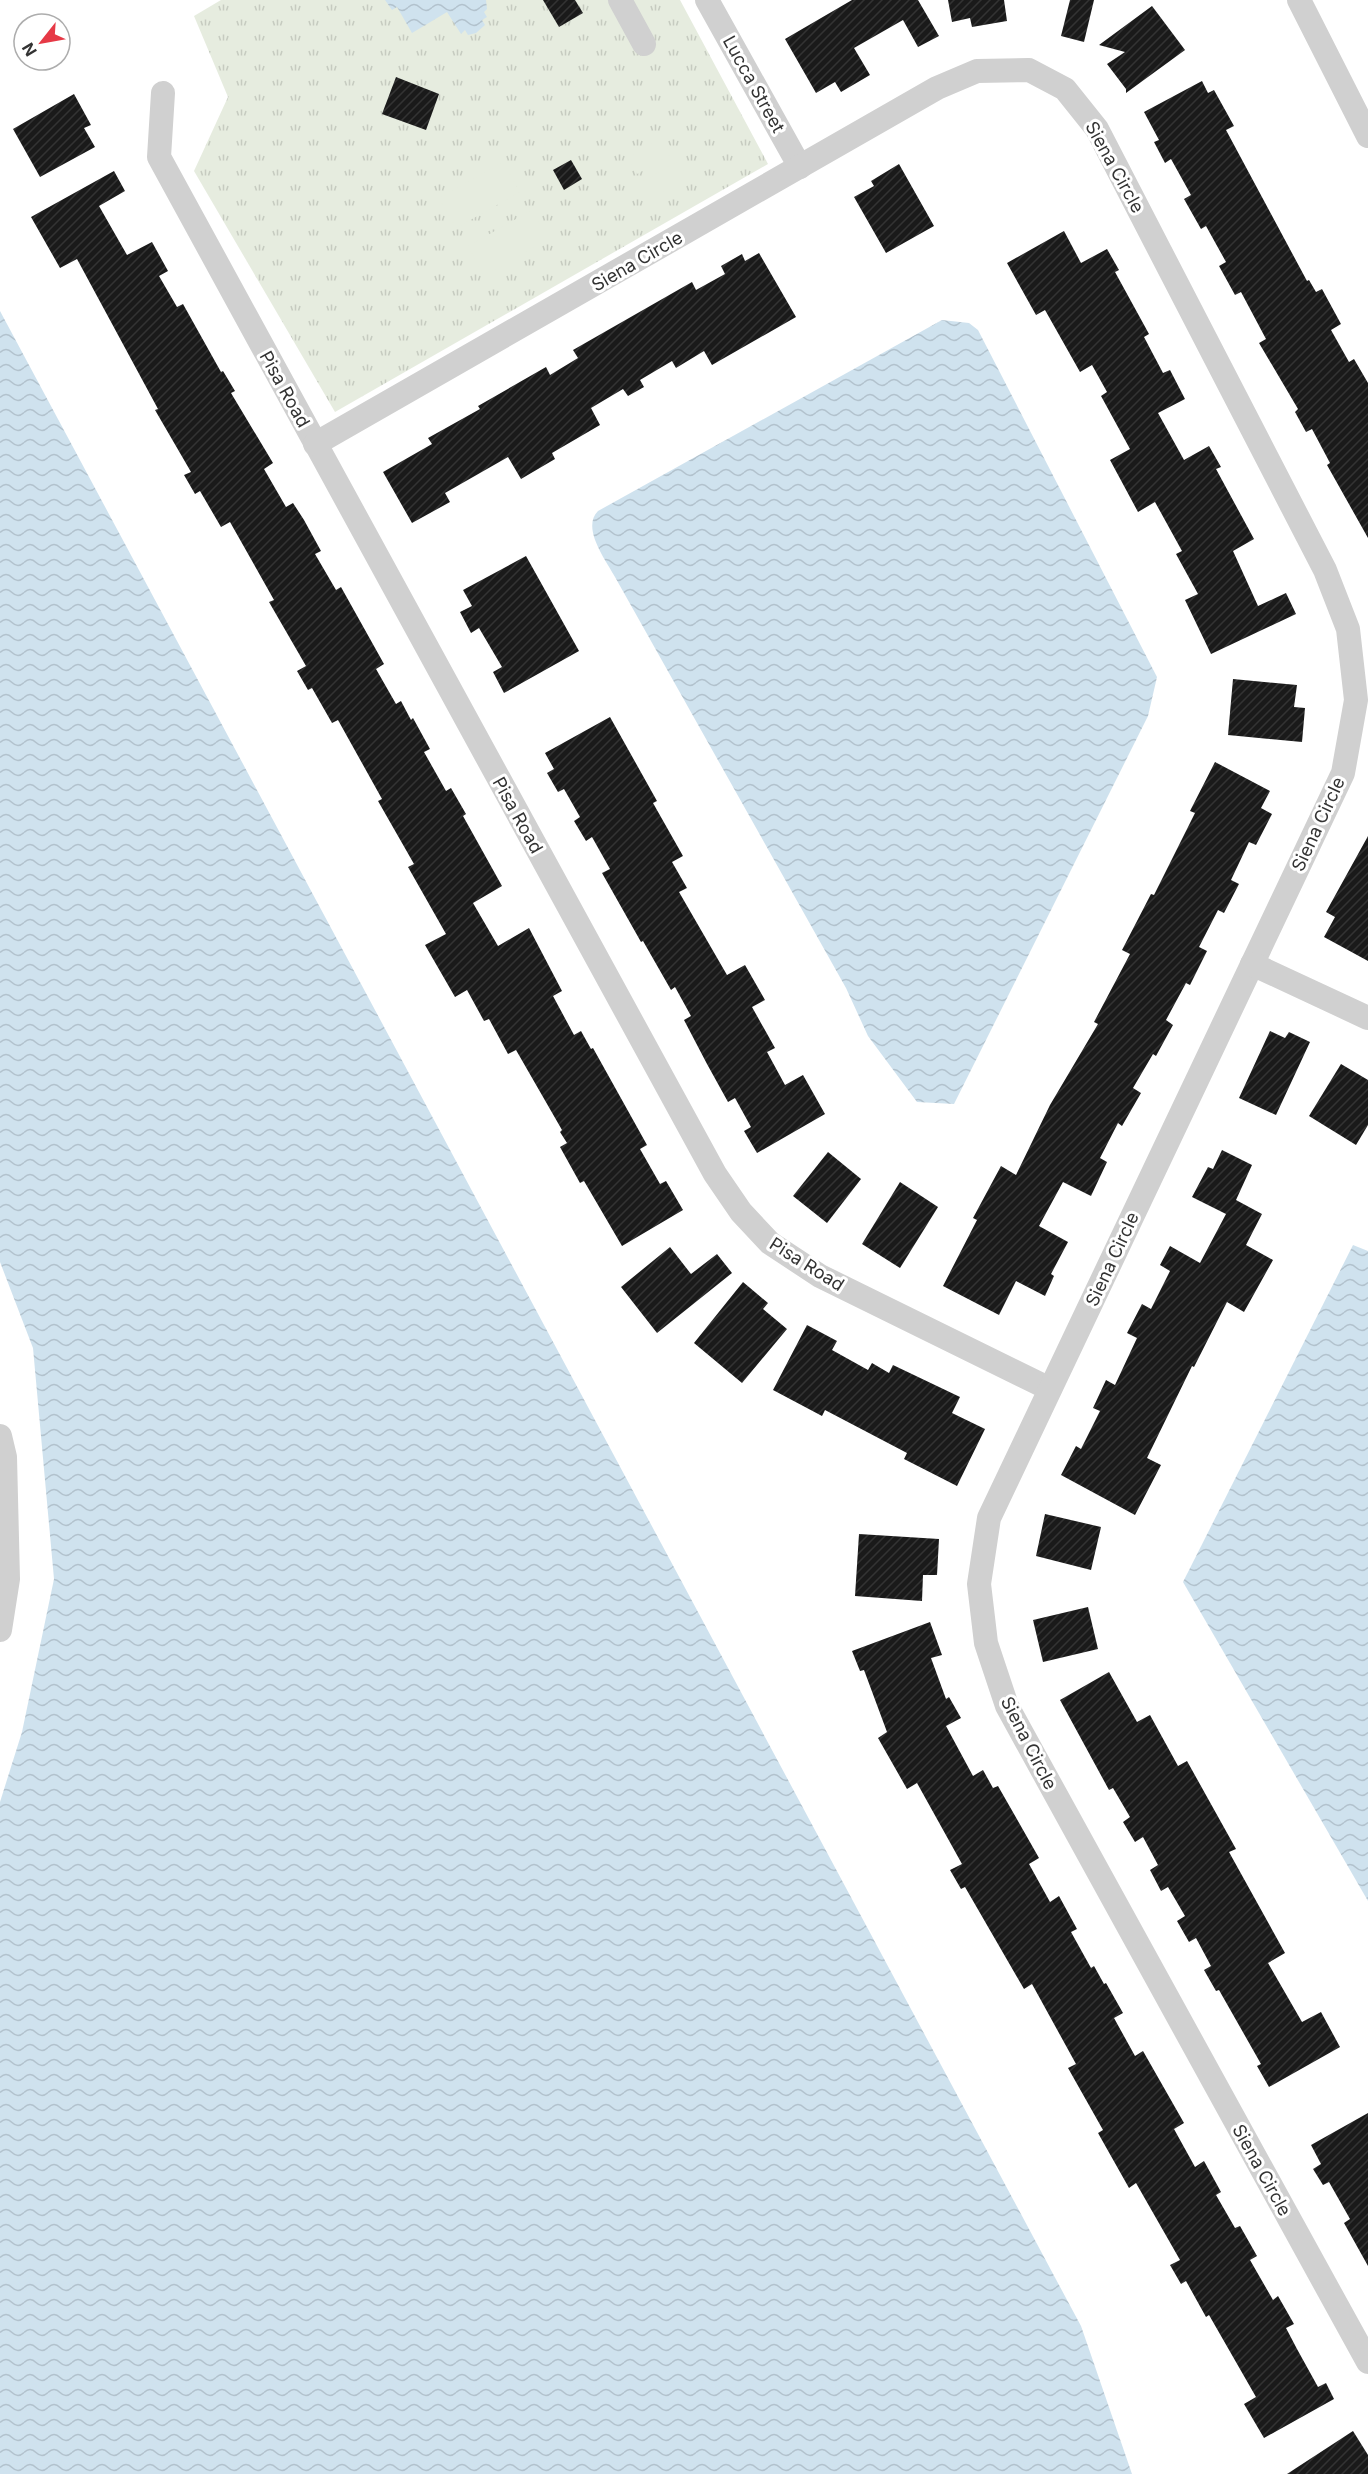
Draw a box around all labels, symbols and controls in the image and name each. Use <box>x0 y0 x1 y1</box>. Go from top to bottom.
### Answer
north arrow <box>12 12 72 72</box>
street label: Lucca Street <box>719 32 789 136</box>
text: N <box>17 39 41 60</box>
street label: Siena Circle <box>1081 118 1149 216</box>
street label: Siena Circle <box>588 227 686 295</box>
street label: Pisa Road <box>255 347 315 431</box>
street label: Pisa Road <box>488 773 548 857</box>
street label: Siena Circle <box>1287 774 1349 874</box>
street label: Siena Circle <box>1081 1209 1143 1309</box>
street label: Pisa Road <box>766 1233 848 1295</box>
street label: Siena Circle <box>997 1693 1061 1793</box>
street label: Siena Circle <box>1228 2121 1296 2219</box>

